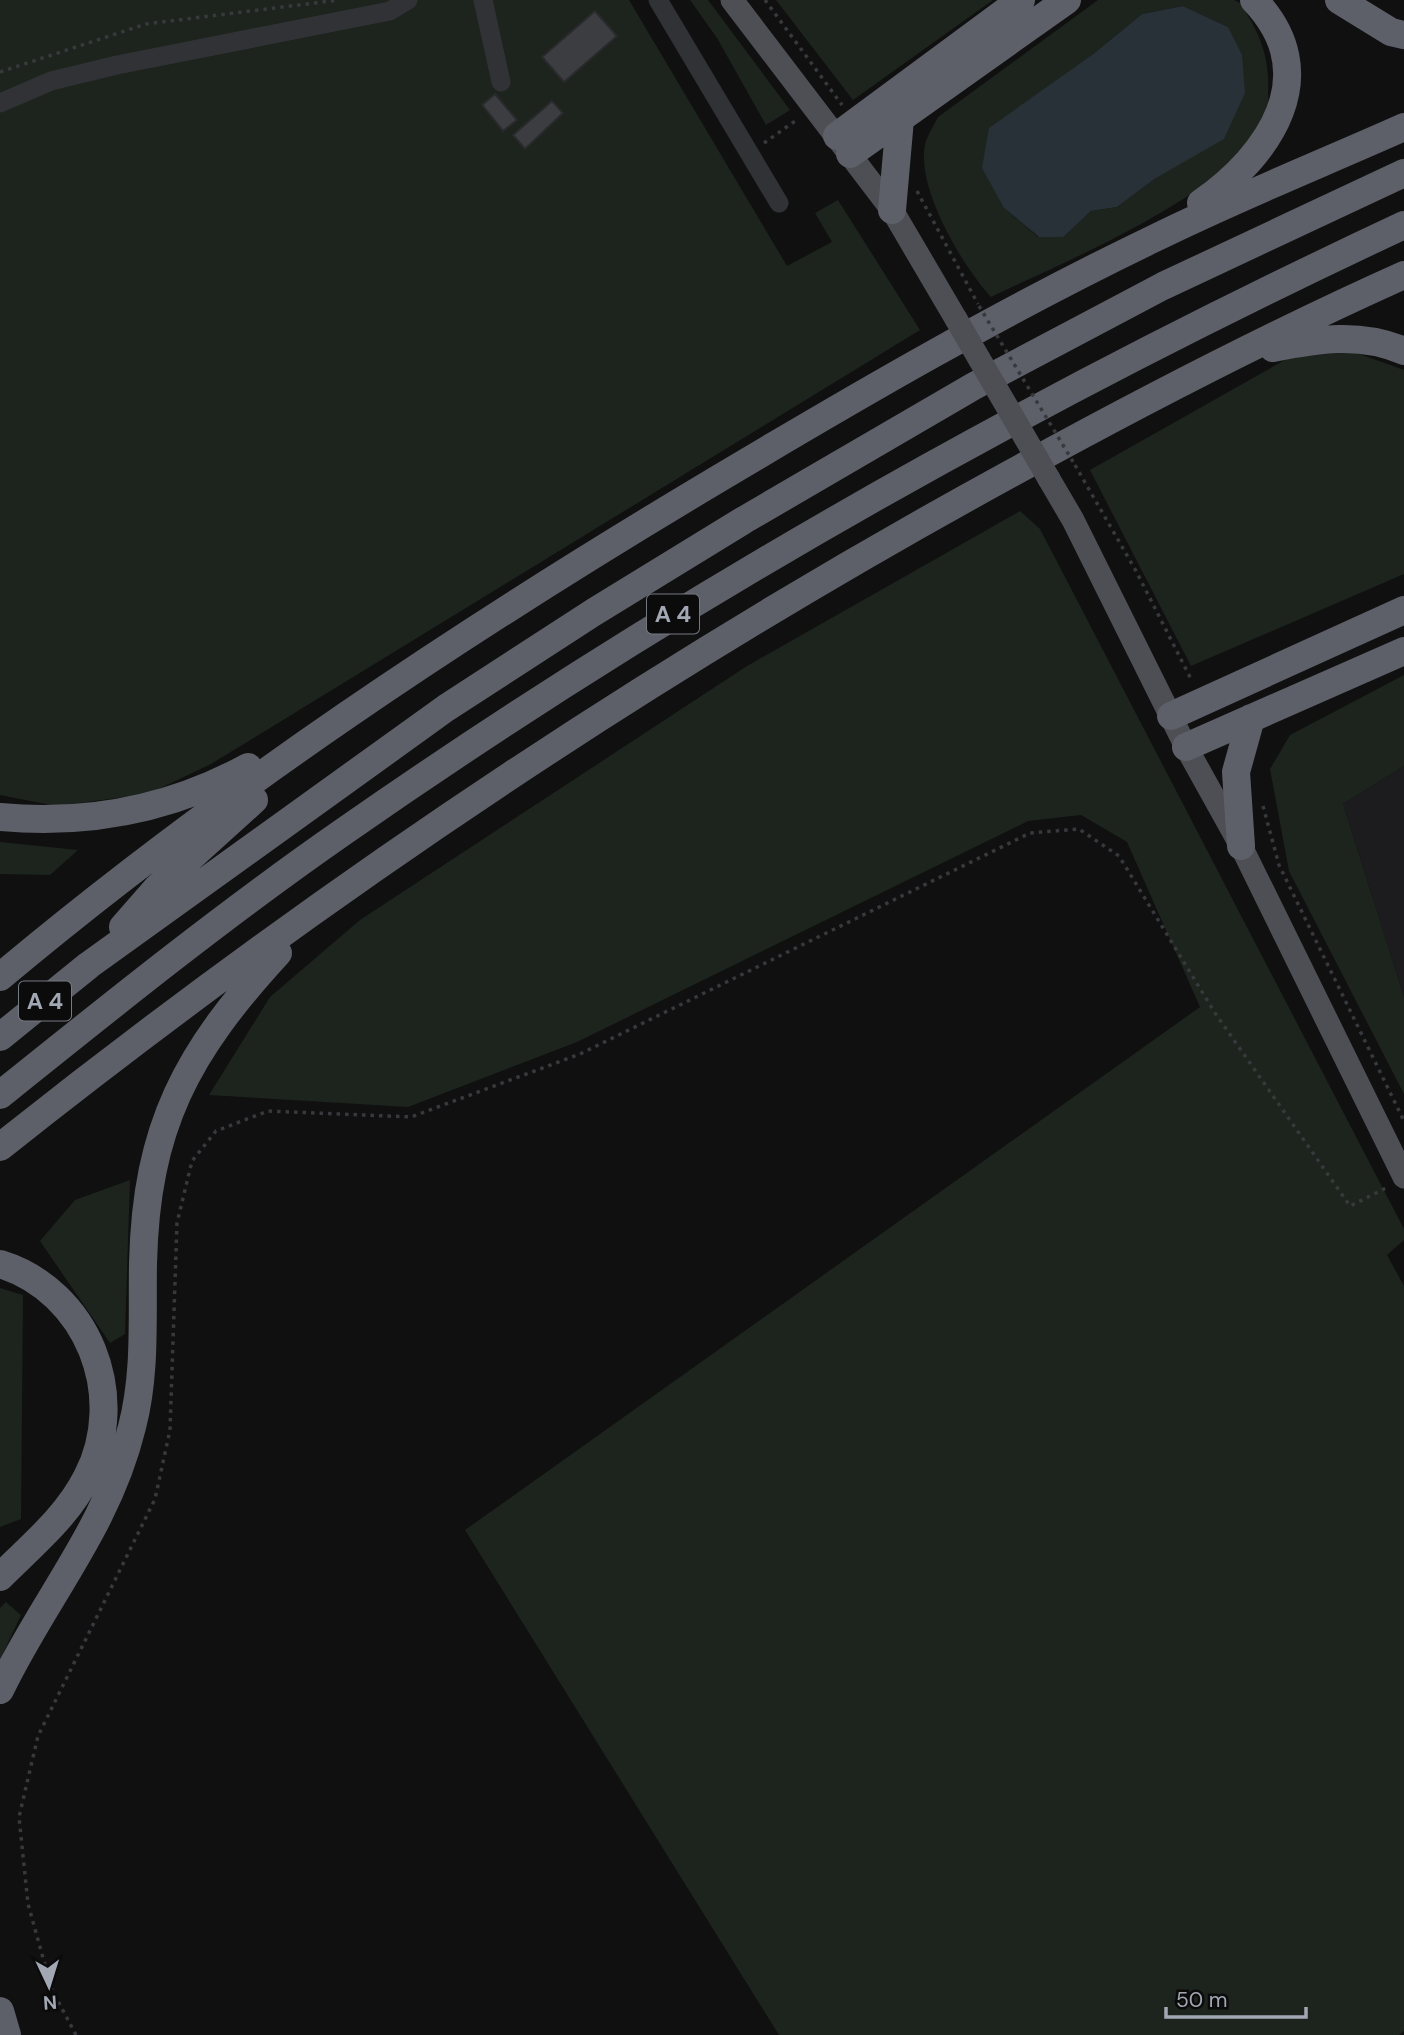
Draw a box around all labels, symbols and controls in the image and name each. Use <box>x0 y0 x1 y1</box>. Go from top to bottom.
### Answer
road number: A 4 <box>647 594 699 634</box>
road number: A 4 <box>19 982 71 1020</box>
north arrow <box>14 1951 84 2021</box>
scale bar <box>1166 1976 1306 2020</box>
text: 50 m <box>1176 1986 1227 2014</box>
text: N <box>42 1990 58 2015</box>

